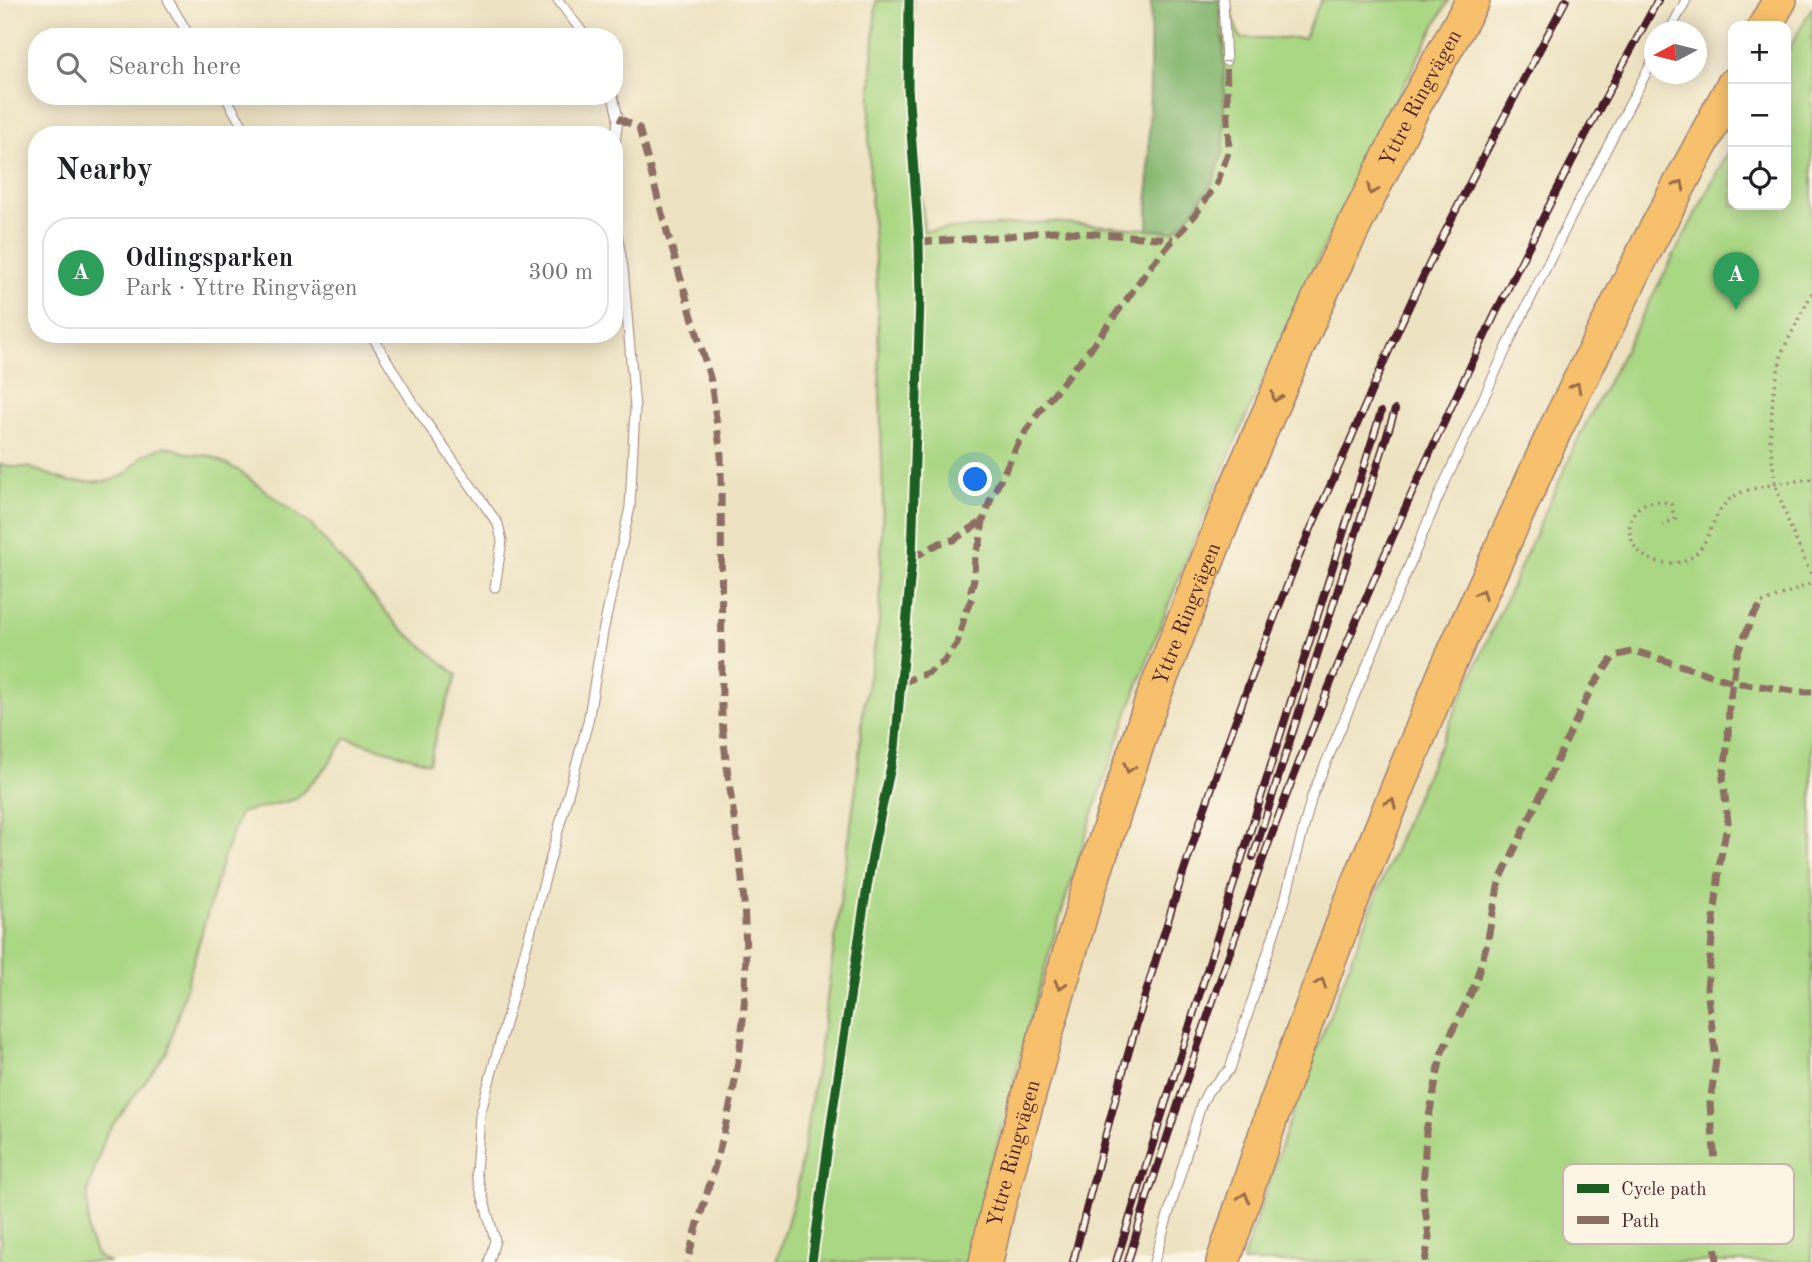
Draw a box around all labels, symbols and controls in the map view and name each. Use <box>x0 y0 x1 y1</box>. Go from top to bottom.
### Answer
north arrow <box>1644 21 1707 84</box>
map controls <box>1728 21 1791 210</box>
button: + <box>1728 21 1791 84</box>
street label: Yttre Ringvägen <box>1377 27 1466 170</box>
search box <box>28 28 623 105</box>
icon: search <box>52 48 90 86</box>
text: Search here <box>108 54 241 80</box>
button: − <box>1728 84 1791 147</box>
button: locate <box>1728 147 1791 210</box>
text: Nearby <box>56 156 153 186</box>
one-way arrow <box>1671 180 1685 192</box>
one-way arrow <box>1367 183 1381 195</box>
text: Odlingsparken <box>125 246 293 272</box>
pin: A <box>1713 252 1759 310</box>
text: A <box>72 261 90 284</box>
text: 300 m <box>528 261 593 284</box>
text: Park · Yttre Ringvägen <box>125 277 357 300</box>
one-way arrow <box>1568 382 1582 394</box>
one-way arrow <box>1270 389 1284 402</box>
your location <box>958 462 992 496</box>
street label: Yttre Ringvägen <box>1150 540 1225 689</box>
one-way arrow <box>1473 589 1487 601</box>
one-way arrow <box>1123 761 1137 774</box>
one-way arrow <box>1383 797 1397 810</box>
one-way arrow <box>1312 977 1326 989</box>
one-way arrow <box>1054 978 1068 990</box>
street label: Yttre Ringvägen <box>985 1078 1045 1229</box>
legend <box>1563 1164 1794 1244</box>
text: Cycle path <box>1621 1181 1707 1200</box>
one-way arrow <box>1236 1192 1251 1204</box>
text: Path <box>1621 1213 1659 1232</box>

